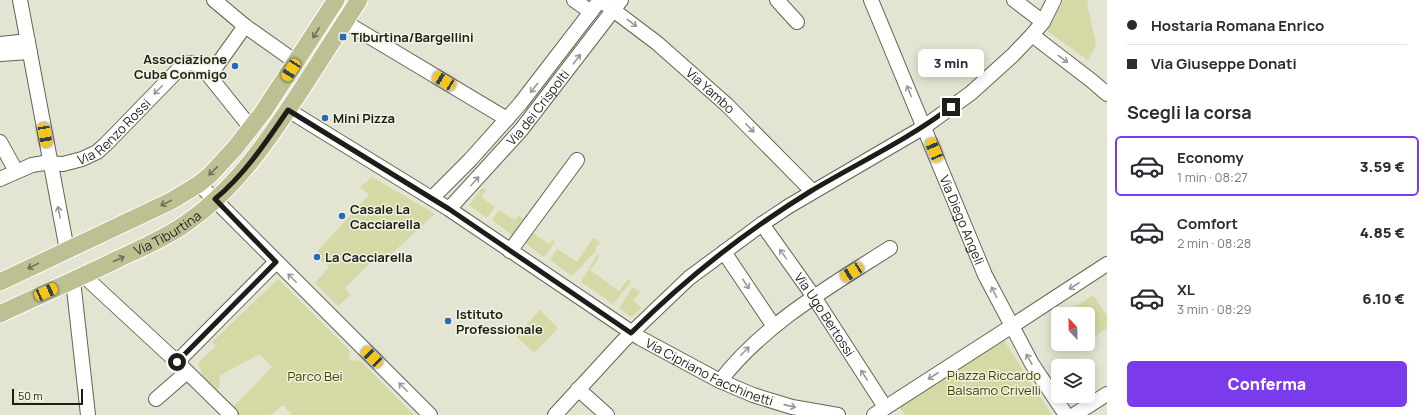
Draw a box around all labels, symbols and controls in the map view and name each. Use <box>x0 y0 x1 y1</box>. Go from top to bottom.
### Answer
text: Hostaria Romana Enrico <box>1151 15 1324 36</box>
one-way arrow <box>626 19 637 28</box>
one-way arrow <box>311 27 319 39</box>
place label: Tiburtina/Bargellini <box>351 28 474 46</box>
marker: Tiburtina/Bargellini <box>338 32 348 42</box>
callout: 3 min <box>918 49 984 77</box>
place label: Associazione Cuba Conmigo <box>134 50 227 83</box>
text: Via Giuseppe Donati <box>1151 53 1297 74</box>
one-way arrow <box>572 54 581 65</box>
text: 3 min <box>934 54 968 72</box>
one-way arrow <box>1058 55 1069 63</box>
car <box>279 57 303 83</box>
marker: Associazione Cuba Conmigo <box>230 61 240 71</box>
street label: Via Yambo <box>682 64 739 117</box>
street label: Via dei Crispolti <box>502 66 573 149</box>
car <box>431 70 457 92</box>
one-way arrow <box>529 82 538 93</box>
one-way arrow <box>153 85 163 95</box>
one-way arrow <box>905 86 912 98</box>
street label: Via Renzo Rossi <box>76 95 154 169</box>
route end <box>942 98 960 116</box>
text: Scegli la corsa <box>1127 100 1252 124</box>
place label: Mini Pizza <box>333 109 395 127</box>
marker: Mini Pizza <box>320 113 330 123</box>
car <box>37 122 53 148</box>
one-way arrow <box>745 123 755 133</box>
car <box>924 137 944 163</box>
text: Economy <box>1177 147 1244 168</box>
icon: car <box>1129 148 1165 184</box>
text: 3.59 € <box>1360 156 1405 177</box>
one-way arrow <box>208 166 218 176</box>
text: 1 min · 08:27 <box>1177 168 1248 186</box>
street label: Via Diego Angeli <box>936 172 989 267</box>
one-way arrow <box>471 175 480 186</box>
one-way arrow <box>160 200 172 207</box>
place label: Casale La Cacciarella <box>350 200 420 233</box>
one-way arrow <box>55 205 63 218</box>
street label: Via Tiburtina <box>131 207 205 259</box>
marker: Casale La Cacciarella <box>337 211 347 221</box>
text: Comfort <box>1177 213 1238 234</box>
icon: car <box>1129 214 1165 250</box>
text: 4.85 € <box>1360 222 1405 243</box>
text: 2 min · 08:28 <box>1177 234 1251 252</box>
place label: La Cacciarella <box>325 248 412 266</box>
one-way arrow <box>779 248 787 259</box>
marker: La Cacciarella <box>312 252 322 262</box>
one-way arrow <box>113 255 125 262</box>
car <box>839 260 865 284</box>
one-way arrow <box>28 263 40 270</box>
street label: Via Ugo Bertossi <box>790 269 859 360</box>
one-way arrow <box>288 273 297 283</box>
one-way arrow <box>742 279 750 290</box>
text: XL <box>1177 279 1195 300</box>
icon: car <box>1129 280 1165 316</box>
car <box>33 282 59 302</box>
one-way arrow <box>1069 282 1080 290</box>
one-way arrow <box>990 286 997 298</box>
text: 6.10 € <box>1362 288 1405 309</box>
text: 3 min · 08:29 <box>1177 300 1252 318</box>
place label: Istituto Professionale <box>456 305 543 338</box>
north arrow <box>1051 307 1095 351</box>
map controls <box>1051 307 1095 403</box>
marker: Istituto Professionale <box>443 316 453 326</box>
street label: Via Cipriano Facchinetti <box>642 334 776 410</box>
car <box>359 344 385 370</box>
one-way arrow <box>740 346 750 356</box>
route start <box>168 353 186 371</box>
one-way arrow <box>1025 353 1033 365</box>
button: layers <box>1051 359 1095 403</box>
button: Conferma <box>1127 361 1407 407</box>
park label: Piazza Riccardo Balsamo Crivelli <box>947 366 1041 399</box>
park label: Parco Bei <box>287 367 343 385</box>
one-way arrow <box>860 369 868 380</box>
one-way arrow <box>928 372 939 380</box>
one-way arrow <box>398 382 408 392</box>
scale bar <box>12 387 83 406</box>
text: 50 m <box>18 388 43 403</box>
one-way arrow <box>783 403 796 411</box>

